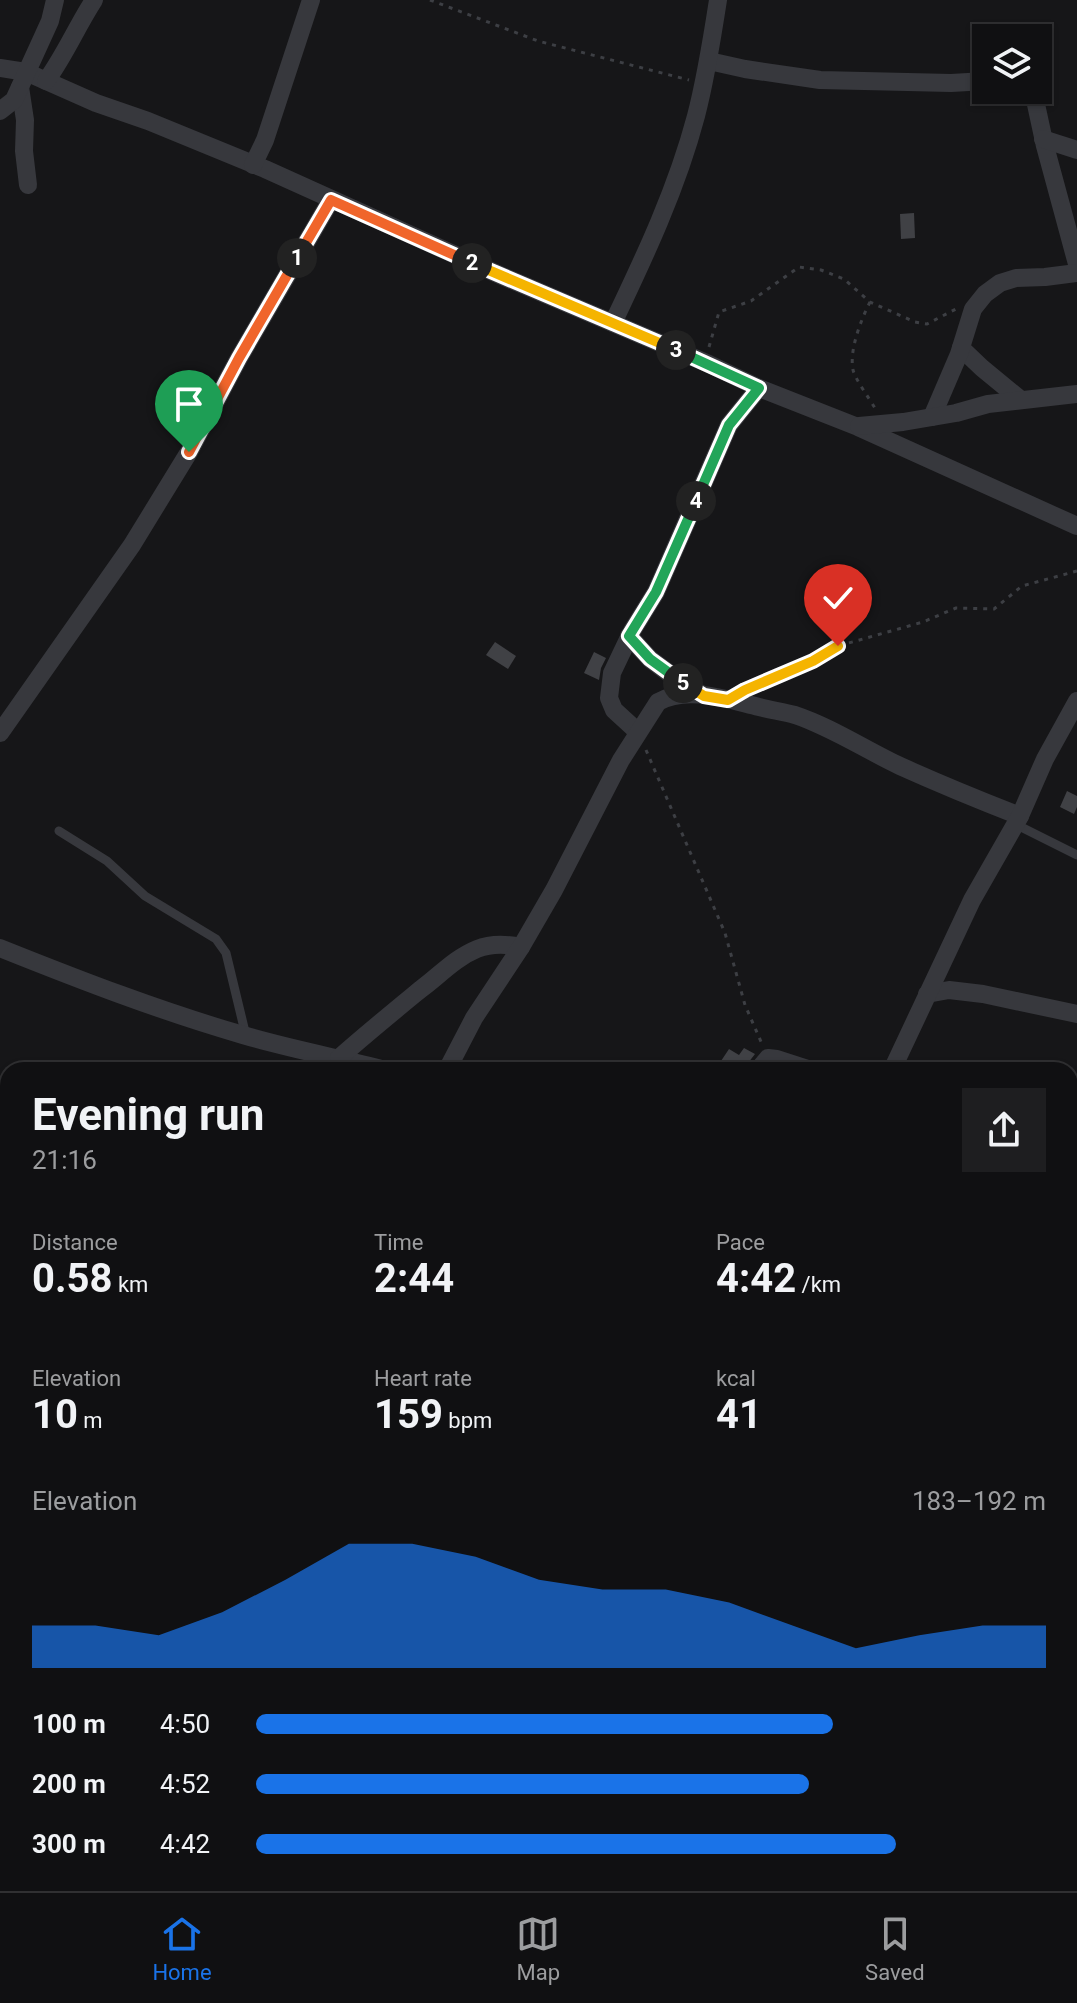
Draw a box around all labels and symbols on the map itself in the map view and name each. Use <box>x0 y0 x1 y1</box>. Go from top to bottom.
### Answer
pin: 1 <box>277 238 317 278</box>
pin: 2 <box>452 243 492 283</box>
pin: 3 <box>656 330 696 370</box>
pin <box>155 370 223 452</box>
pin: 4 <box>676 481 716 521</box>
pin <box>804 564 872 646</box>
pin: 5 <box>663 663 703 703</box>

